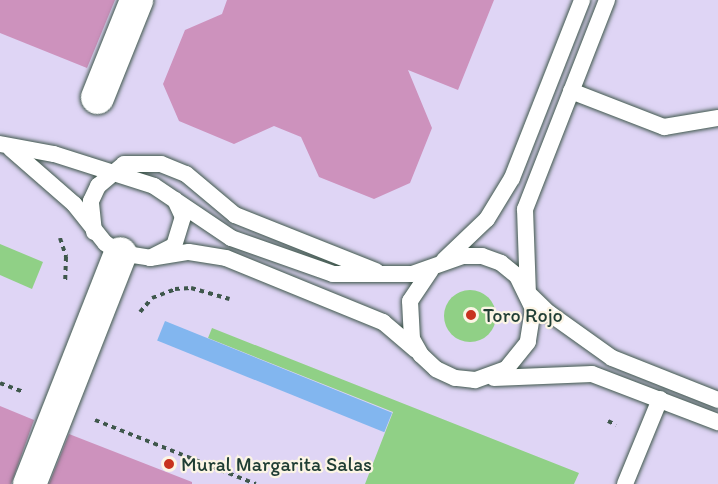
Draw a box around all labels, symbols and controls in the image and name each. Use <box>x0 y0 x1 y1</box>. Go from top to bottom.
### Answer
place label: Toro Rojo <box>483 303 562 327</box>
marker: Toro Rojo <box>464 308 478 322</box>
place label: Mural Margarita Salas <box>181 452 371 476</box>
marker: Mural Margarita Salas <box>162 457 176 471</box>

